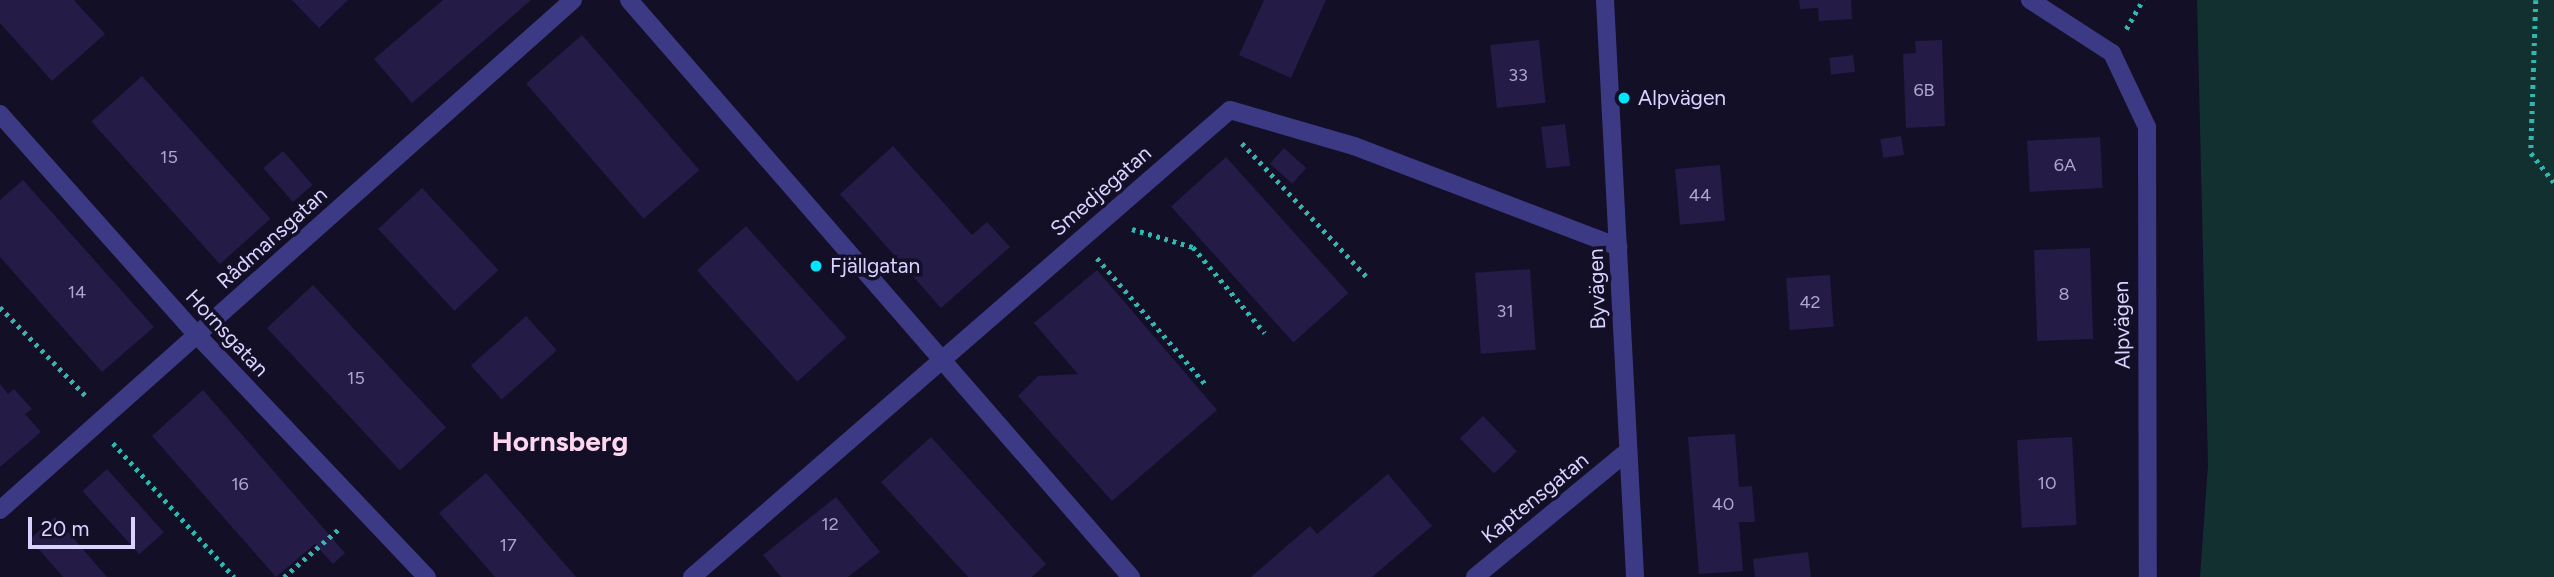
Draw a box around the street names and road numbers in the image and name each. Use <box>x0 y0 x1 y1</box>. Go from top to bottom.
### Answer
street label: Smedjegatan <box>1046 140 1156 242</box>
street label: Rådmansgatan <box>212 182 332 294</box>
street label: Byvägen <box>1583 248 1611 330</box>
street label: Alpvägen <box>2109 281 2135 369</box>
street label: Hornsgatan <box>180 284 274 382</box>
street label: Kaptensgatan <box>1477 447 1593 549</box>

